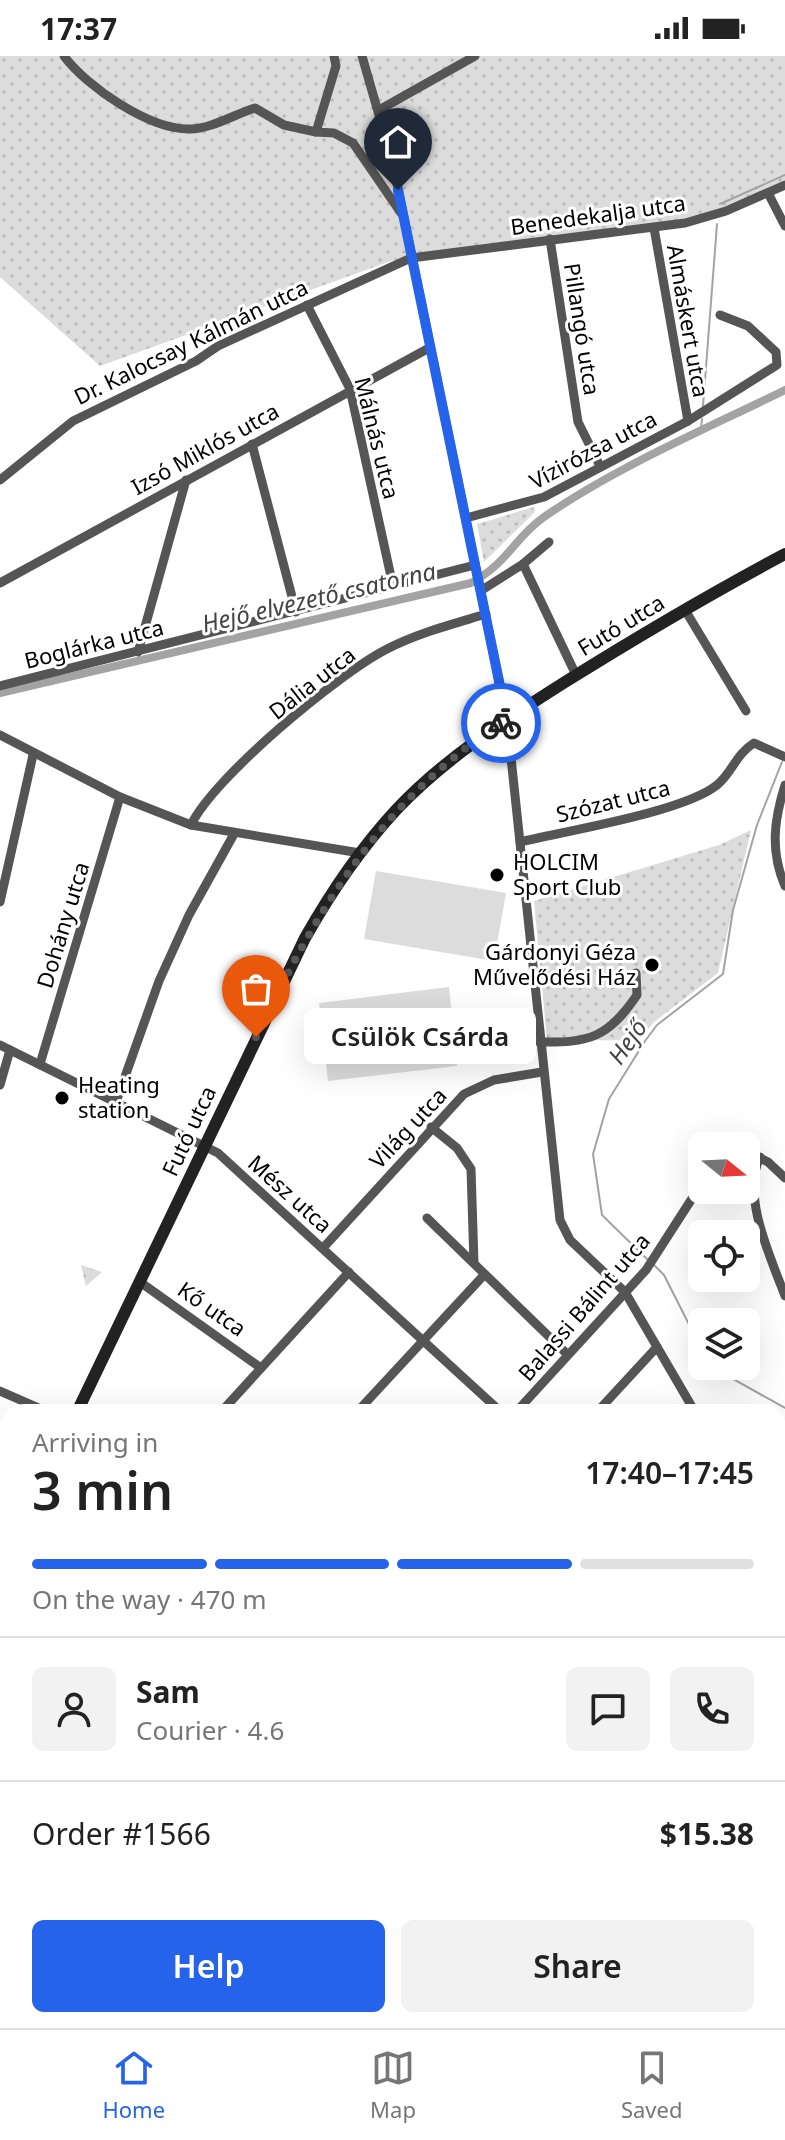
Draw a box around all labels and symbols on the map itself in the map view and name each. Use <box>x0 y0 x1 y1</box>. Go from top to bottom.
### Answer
pin <box>364 108 432 190</box>
street label: Benedekalja utca <box>508 187 687 241</box>
street label: Almáskert utca <box>661 242 717 400</box>
street label: Pillangó utca <box>558 261 608 397</box>
street label: Dr. Kalocsay Kálmán utca <box>69 271 313 411</box>
street label: Málnás utca <box>348 374 408 502</box>
street label: Izsó Miklós utca <box>125 395 284 501</box>
street label: Vízirózsa utca <box>524 403 661 495</box>
water label: Hejő elvezető csatorna <box>198 553 439 640</box>
street label: Futó utca <box>571 586 670 662</box>
street label: Boglárka utca <box>21 611 167 675</box>
street label: Dália utca <box>262 639 361 726</box>
courier <box>461 683 541 763</box>
street label: Szózat utca <box>553 771 673 829</box>
place label: HOLCIM Sport Club <box>513 846 621 901</box>
street label: Dohány utca <box>29 858 95 991</box>
marker: HOLCIM Sport Club <box>488 866 506 884</box>
place label: Gárdonyi Géza Művelődési Ház <box>473 936 636 991</box>
pin <box>222 955 290 1037</box>
marker: Gárdonyi Géza Művelődési Ház <box>643 956 661 974</box>
callout: Csülök Csárda <box>304 1009 536 1065</box>
water label: Hejő <box>599 1011 655 1070</box>
place label: Heating station <box>78 1069 160 1124</box>
street label: Világ utca <box>362 1080 453 1174</box>
street label: Futó utca <box>154 1081 222 1181</box>
marker: Heating station <box>53 1089 71 1107</box>
north arrow <box>688 1132 760 1204</box>
street label: Mész utca <box>242 1148 339 1239</box>
street label: Balassi Bálint utca <box>511 1226 656 1387</box>
street label: Kő utca <box>172 1274 253 1343</box>

